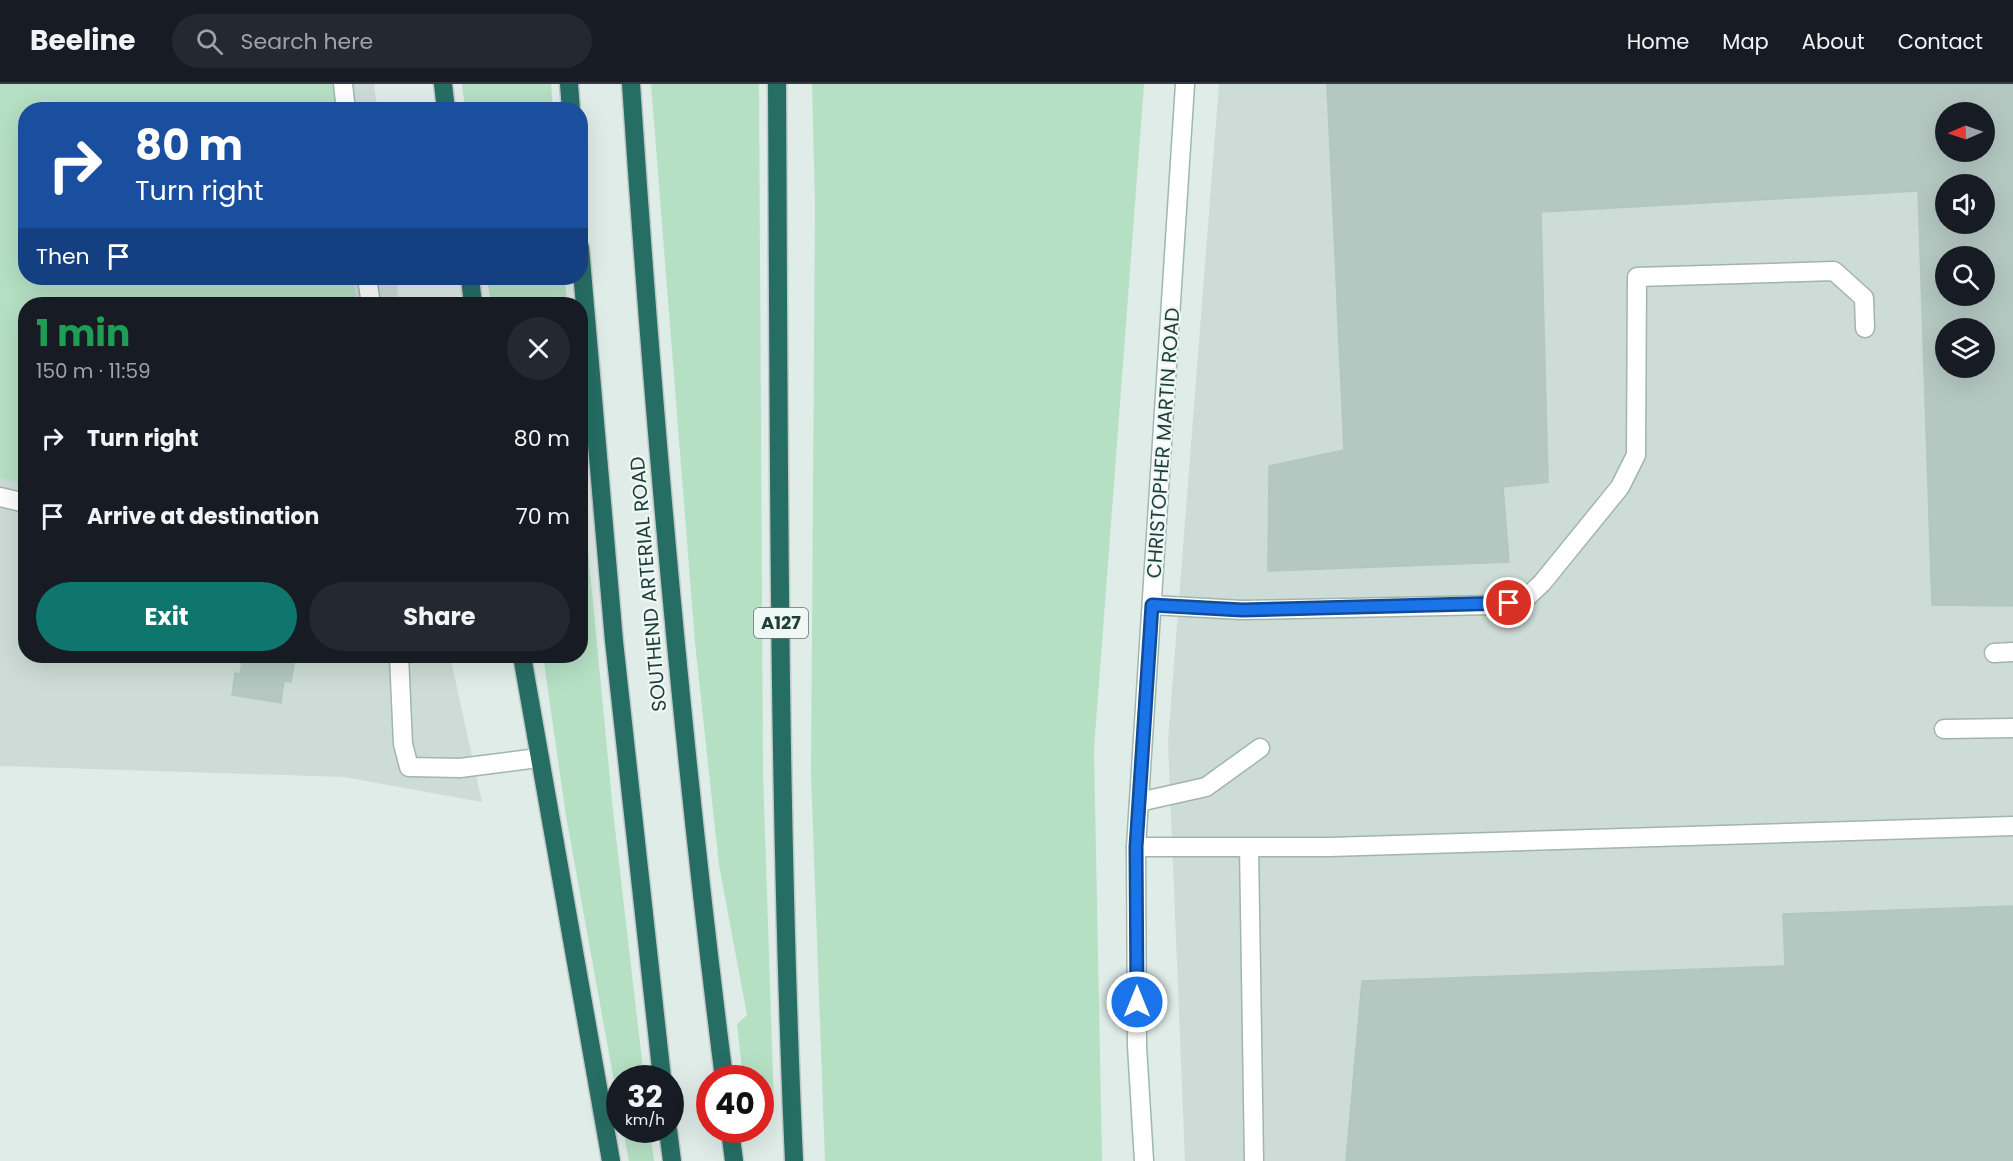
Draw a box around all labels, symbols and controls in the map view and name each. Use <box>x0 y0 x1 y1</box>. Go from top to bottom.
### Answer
search box <box>172 14 592 68</box>
text: Beeline <box>30 21 136 60</box>
icon: search <box>193 25 226 58</box>
text: Search here <box>241 26 373 57</box>
text: Home <box>1627 27 1689 56</box>
text: Map <box>1722 27 1769 56</box>
text: About <box>1802 27 1865 56</box>
text: Contact <box>1898 27 1983 56</box>
north arrow <box>1935 102 1995 162</box>
map controls <box>1935 102 1995 378</box>
text: 80 m <box>135 116 243 175</box>
icon: right <box>36 126 114 204</box>
text: Turn right <box>135 172 264 209</box>
button: sound <box>1935 174 1995 234</box>
icon: arrive <box>102 240 135 273</box>
text: Then <box>36 241 90 272</box>
button: search <box>1935 246 1995 306</box>
street label: CHRISTOPHER MARTIN ROAD <box>1140 307 1186 579</box>
text: 1 min <box>36 308 130 359</box>
button: close <box>507 317 570 380</box>
button: layers <box>1935 318 1995 378</box>
text: 150 m · 11:59 <box>36 357 151 385</box>
icon: right <box>36 422 69 455</box>
text: Turn right <box>87 423 198 454</box>
text: 80 m <box>514 423 570 454</box>
street label: SOUTHEND ARTERIAL ROAD <box>623 455 673 713</box>
icon: arrive <box>36 500 69 533</box>
text: Arrive at destination <box>87 501 319 532</box>
text: 70 m <box>516 501 570 532</box>
pin <box>1483 577 1534 628</box>
button: Exit <box>36 582 297 651</box>
button: Share <box>309 582 570 651</box>
icon: arrive <box>1492 586 1525 619</box>
road number: A127 <box>754 608 808 638</box>
position arrow <box>1105 970 1169 1034</box>
speed limit sign: 40 <box>696 1065 774 1143</box>
text: 32 <box>627 1075 663 1118</box>
text: km/h <box>625 1109 665 1130</box>

